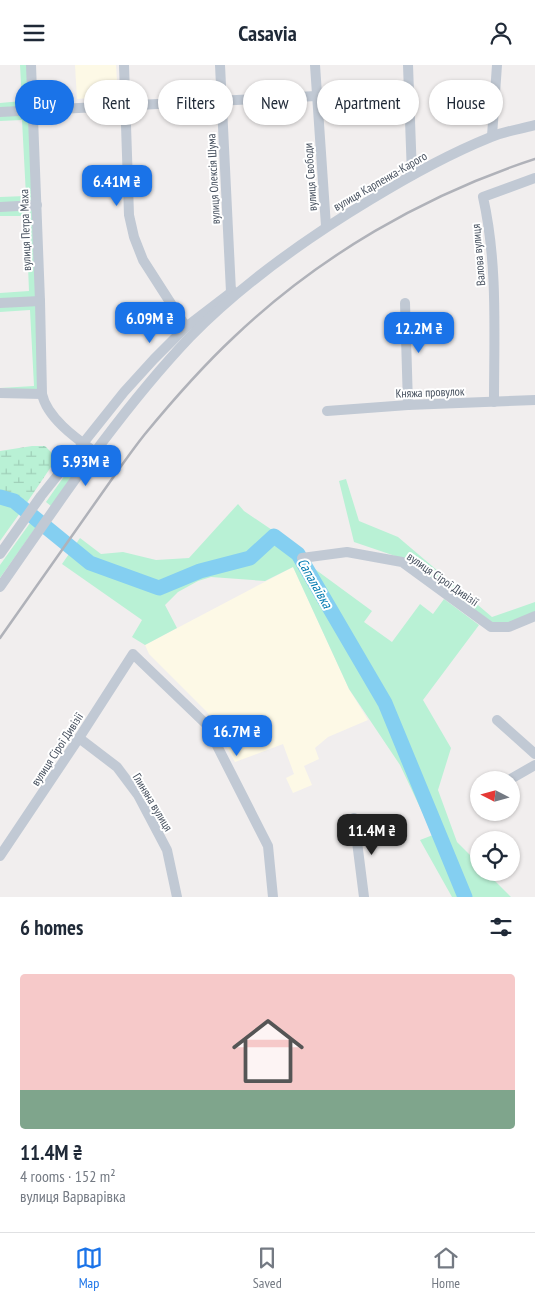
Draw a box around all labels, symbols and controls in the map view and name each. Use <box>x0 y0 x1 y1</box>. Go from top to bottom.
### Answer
icon: menu <box>20 19 48 47</box>
text: Casavia <box>238 19 297 47</box>
icon: person <box>487 19 515 47</box>
chip: Buy <box>15 80 74 125</box>
chip: Rent <box>84 80 148 125</box>
chip: Filters <box>158 80 233 125</box>
chip: New <box>243 80 307 125</box>
chip: Apartment <box>317 80 419 125</box>
chip: House <box>429 80 503 125</box>
street label: вулиця Олексія Шума <box>203 133 223 225</box>
street label: вулиця Свободи <box>300 142 320 212</box>
street label: вулиця Карпенка-Карого <box>330 148 430 214</box>
pin: 6.41M ₴ <box>71 165 163 207</box>
text: 6.41M ₴ <box>93 171 141 191</box>
street label: вулиця Петра Маха <box>16 189 34 271</box>
street label: Валова вулиця <box>468 223 488 287</box>
pin: 6.09M ₴ <box>104 301 196 344</box>
text: 6.09M ₴ <box>126 308 174 328</box>
pin: 12.2M ₴ <box>373 311 465 354</box>
text: 12.2M ₴ <box>395 318 443 338</box>
street label: Княжа провулок <box>395 383 465 401</box>
pin: 5.93M ₴ <box>40 445 132 487</box>
text: 5.93M ₴ <box>62 451 110 471</box>
street label: вулиця Сірої Дивізії <box>404 549 482 609</box>
water label: Сапалаївка <box>293 555 337 612</box>
street label: вулиця Сірої Дивізії <box>28 709 86 788</box>
pin: 16.7M ₴ <box>191 715 283 757</box>
text: 16.7M ₴ <box>213 721 261 741</box>
street label: Глиняна вулиця <box>130 770 176 834</box>
north arrow <box>470 771 520 821</box>
map controls <box>470 771 520 881</box>
pin: 11.4M ₴ <box>326 813 418 856</box>
text: 11.4M ₴ <box>348 820 396 840</box>
button: locate <box>470 831 520 881</box>
icon: filters <box>487 913 515 941</box>
text: 6 homes <box>20 914 83 941</box>
icon: home <box>223 1006 313 1096</box>
text: 11.4M ₴ <box>20 1139 83 1166</box>
text: 4 rooms · 152 m² <box>20 1166 116 1186</box>
text: вулиця Варварівка <box>20 1186 126 1206</box>
tab: Map <box>75 1244 103 1292</box>
tab: Saved <box>253 1244 282 1292</box>
tab: Home <box>432 1244 460 1292</box>

